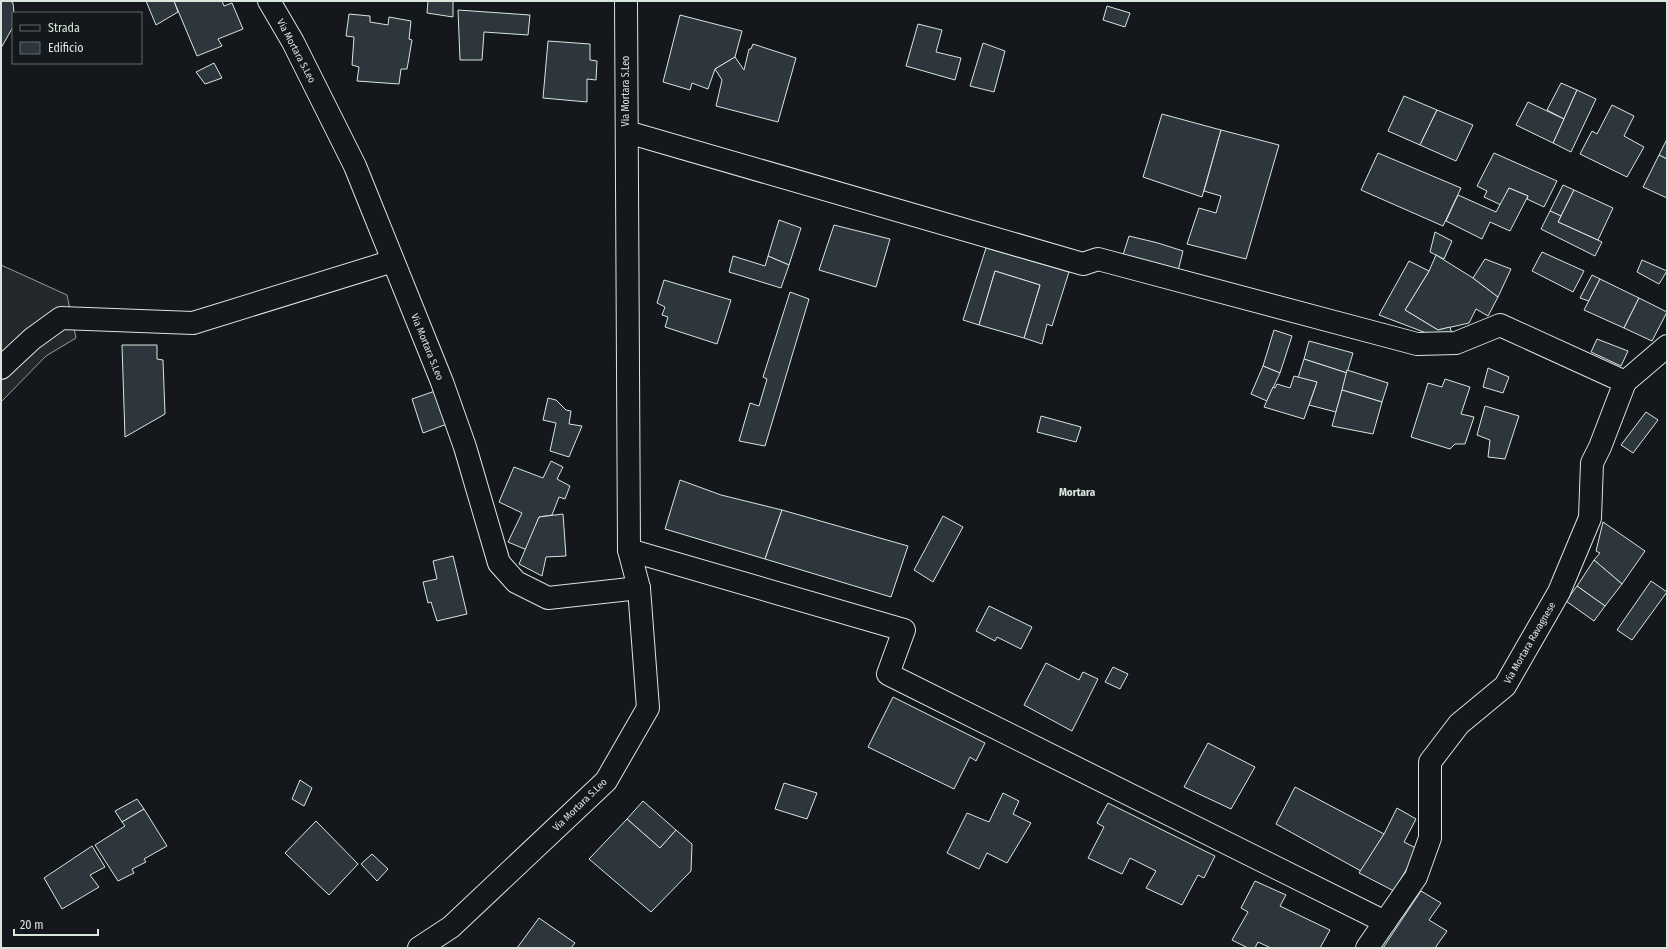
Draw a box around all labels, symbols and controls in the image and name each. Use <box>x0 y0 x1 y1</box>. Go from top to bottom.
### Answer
legend <box>12 12 142 64</box>
street label: Via Mortara S.Leo <box>274 17 318 85</box>
text: Strada <box>48 21 80 35</box>
text: Edificio <box>48 41 84 55</box>
street label: Via Mortara S.Leo <box>620 56 632 126</box>
street label: Via Mortara S.Leo <box>408 312 446 382</box>
district label: Mortara <box>1059 486 1096 499</box>
street label: Via Mortara Ravagnese <box>1502 600 1558 686</box>
street label: Via Mortara S.Leo <box>550 776 610 834</box>
scale bar <box>14 911 98 937</box>
text: 20 m <box>20 918 44 932</box>

